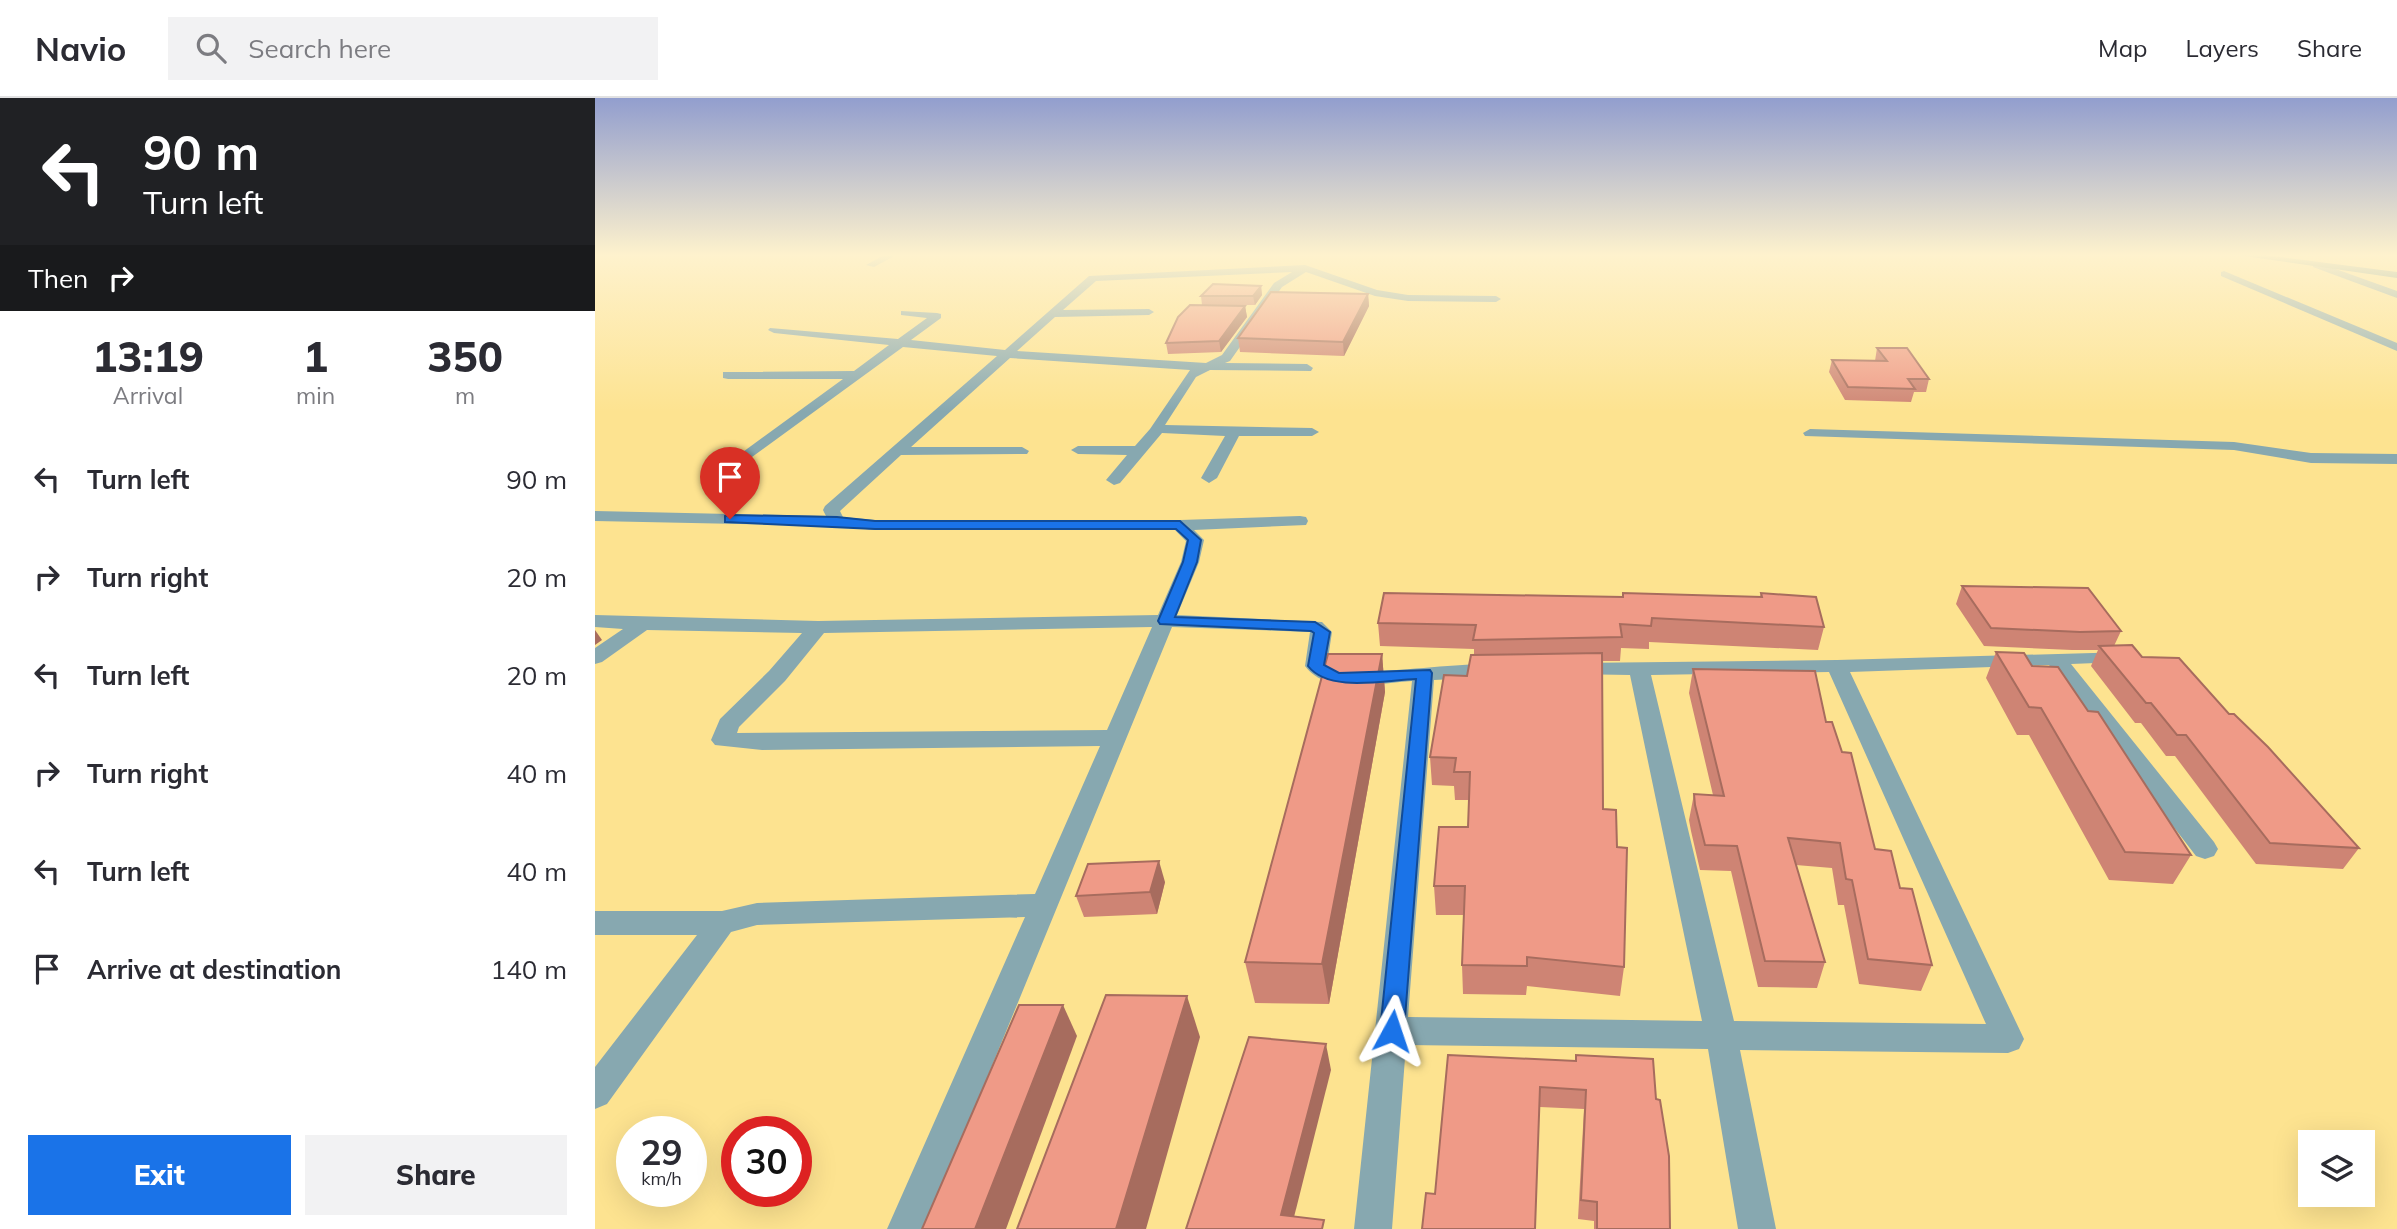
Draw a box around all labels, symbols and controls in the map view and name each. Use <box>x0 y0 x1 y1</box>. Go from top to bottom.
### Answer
search box <box>168 17 658 80</box>
text: Navio <box>35 28 126 69</box>
icon: search <box>192 29 230 67</box>
text: Search here <box>248 32 391 65</box>
text: Map <box>2098 33 2147 63</box>
text: Layers <box>2185 33 2259 63</box>
text: Share <box>2297 33 2362 63</box>
text: 90 m <box>143 121 259 182</box>
icon: left <box>28 126 119 217</box>
text: Turn left <box>143 182 263 222</box>
icon: right <box>102 259 140 297</box>
text: Then <box>28 262 88 295</box>
text: 13:19 <box>92 330 204 383</box>
text: 1 <box>303 330 328 383</box>
text: 350 <box>427 330 503 383</box>
text: Arrival <box>113 381 183 410</box>
text: min <box>296 381 335 410</box>
text: m <box>455 381 475 410</box>
pin <box>700 447 760 519</box>
icon: arrive <box>711 458 749 496</box>
icon: left <box>28 460 66 498</box>
text: Turn left <box>87 463 189 496</box>
text: 90 m <box>506 463 567 496</box>
icon: right <box>28 558 66 596</box>
text: Turn right <box>87 561 208 594</box>
text: 20 m <box>506 561 567 594</box>
icon: left <box>28 656 66 694</box>
text: Turn left <box>87 659 189 692</box>
text: 20 m <box>506 659 567 692</box>
icon: right <box>28 754 66 792</box>
text: Turn right <box>87 757 208 790</box>
text: 40 m <box>506 757 567 790</box>
icon: left <box>28 852 66 890</box>
text: Turn left <box>87 855 189 888</box>
text: 40 m <box>506 855 567 888</box>
icon: arrive <box>28 950 66 988</box>
text: Arrive at destination <box>87 953 342 986</box>
text: 140 m <box>491 953 567 986</box>
position arrow <box>1355 994 1429 1068</box>
speed limit sign: 30 <box>721 1116 812 1207</box>
text: 29 <box>640 1130 683 1174</box>
map controls <box>2298 1130 2375 1207</box>
button: layers <box>2298 1130 2375 1207</box>
button: Exit <box>28 1135 291 1215</box>
button: Share <box>305 1135 567 1215</box>
text: km/h <box>641 1167 682 1190</box>

